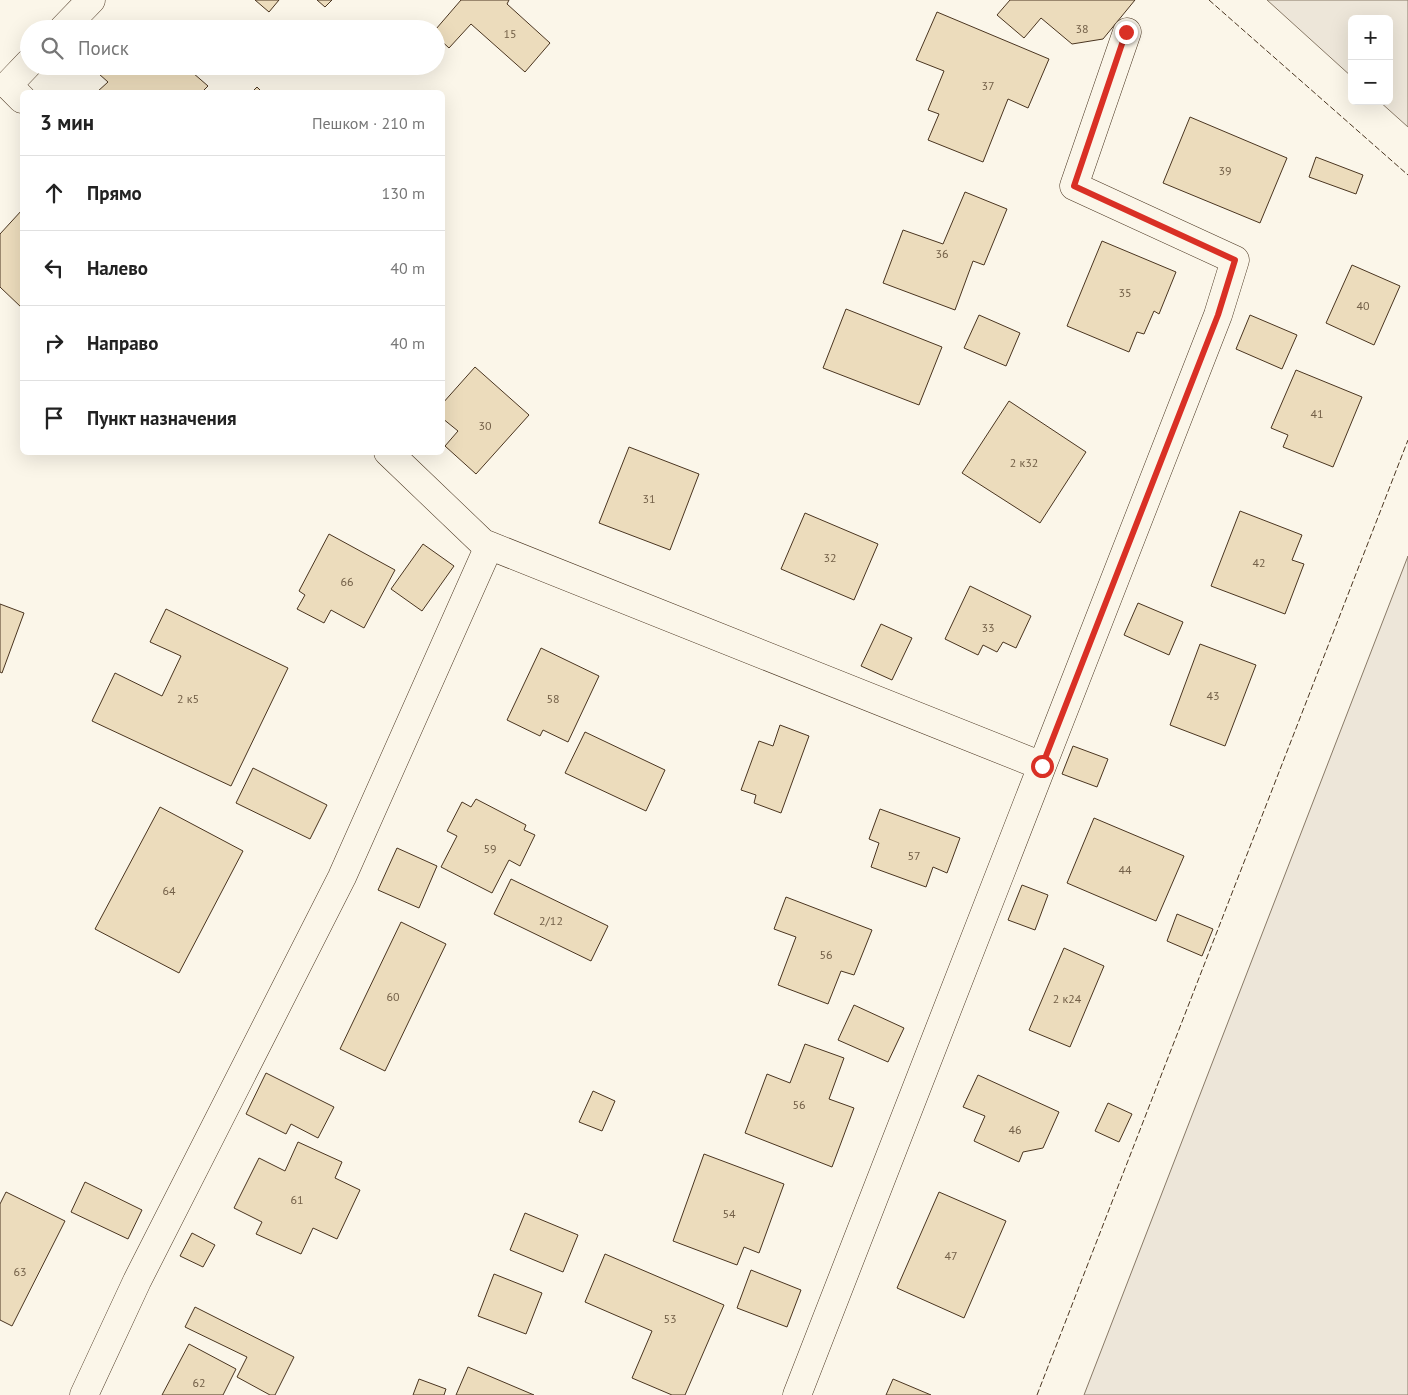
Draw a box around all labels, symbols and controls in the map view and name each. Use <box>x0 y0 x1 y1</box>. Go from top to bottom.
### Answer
map controls <box>1348 15 1393 105</box>
button: + <box>1348 15 1393 60</box>
search box <box>20 20 445 75</box>
house number: 38 <box>1075 21 1089 36</box>
route end <box>1115 21 1138 44</box>
house number: 15 <box>503 26 517 41</box>
icon: search <box>38 34 66 62</box>
text: Поиск <box>78 36 129 60</box>
button: − <box>1348 60 1393 105</box>
house number: 37 <box>981 78 995 93</box>
text: 3 мин <box>40 109 94 136</box>
text: Пешком · 210 m <box>312 113 425 133</box>
house number: 39 <box>1218 163 1232 178</box>
icon: ahead <box>40 179 68 207</box>
text: Прямо <box>87 181 142 205</box>
text: 130 m <box>382 183 425 203</box>
house number: 36 <box>935 246 949 261</box>
icon: left <box>40 254 68 282</box>
text: Налево <box>87 256 148 280</box>
text: 40 m <box>390 258 425 278</box>
house number: 35 <box>1118 285 1132 300</box>
house number: 40 <box>1356 298 1370 313</box>
icon: right <box>40 329 68 357</box>
text: Направо <box>87 331 158 355</box>
text: 40 m <box>390 333 425 353</box>
icon: arrive <box>40 404 68 432</box>
text: Пункт назначения <box>87 406 237 430</box>
house number: 41 <box>1310 406 1324 421</box>
house number: 30 <box>478 418 492 433</box>
house number: 2 к32 <box>1010 455 1038 470</box>
house number: 31 <box>642 491 656 506</box>
house number: 32 <box>823 550 837 565</box>
house number: 42 <box>1252 555 1266 570</box>
house number: 66 <box>340 574 354 589</box>
house number: 33 <box>981 620 995 635</box>
house number: 43 <box>1206 688 1220 703</box>
house number: 2 к5 <box>177 691 199 706</box>
house number: 58 <box>546 691 560 706</box>
route start <box>1031 755 1054 778</box>
house number: 59 <box>483 841 497 856</box>
house number: 57 <box>907 848 921 863</box>
house number: 44 <box>1118 862 1132 877</box>
house number: 64 <box>162 883 176 898</box>
house number: 2/12 <box>539 913 563 928</box>
house number: 56 <box>819 947 833 962</box>
house number: 60 <box>386 989 400 1004</box>
house number: 2 к24 <box>1053 991 1082 1006</box>
house number: 56 <box>792 1097 806 1112</box>
house number: 46 <box>1008 1122 1022 1137</box>
house number: 61 <box>290 1192 304 1207</box>
house number: 54 <box>722 1206 736 1221</box>
house number: 47 <box>944 1248 958 1263</box>
house number: 63 <box>13 1264 27 1279</box>
house number: 53 <box>663 1311 677 1326</box>
house number: 62 <box>192 1375 206 1390</box>

